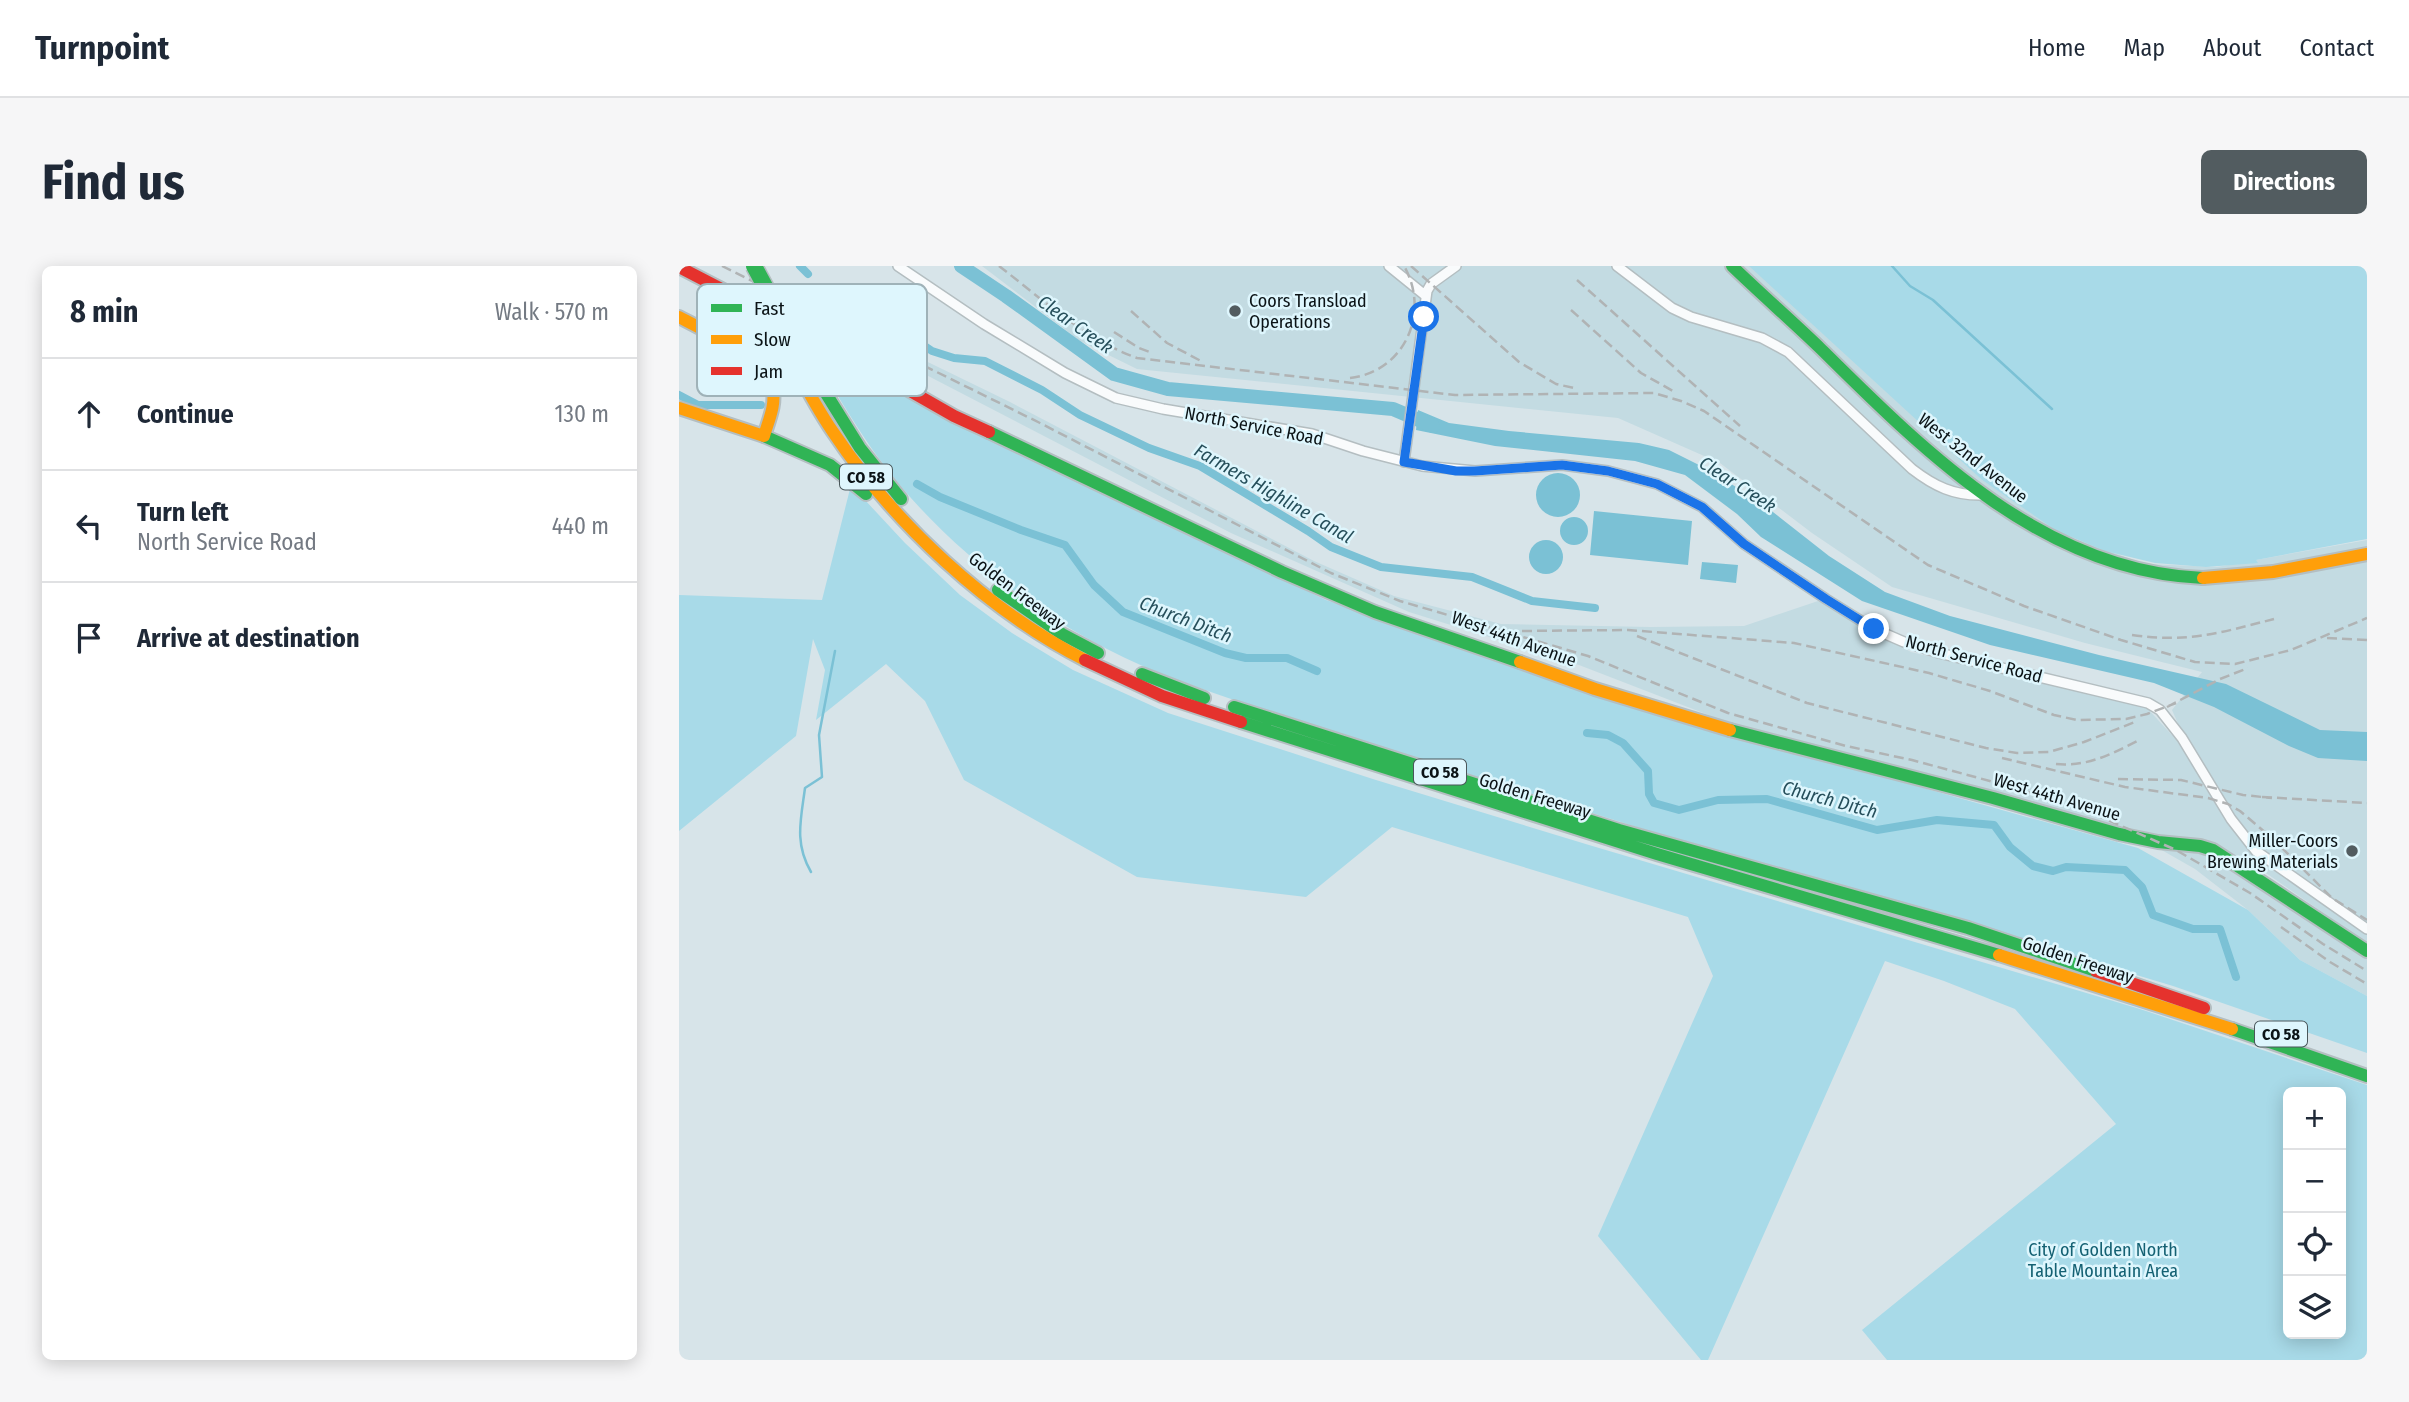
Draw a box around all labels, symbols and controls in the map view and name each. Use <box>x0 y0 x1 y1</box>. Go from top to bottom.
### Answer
text: Turnpoint <box>35 28 169 68</box>
text: Home <box>2028 34 2085 62</box>
text: Map <box>2123 34 2165 62</box>
text: About <box>2203 34 2261 62</box>
text: Contact <box>2299 34 2374 62</box>
button: Directions <box>2201 150 2367 214</box>
text: Find us <box>42 153 185 212</box>
legend <box>697 284 927 396</box>
water label: Clear Creek <box>1034 290 1118 359</box>
place label: Coors Transload Operations <box>1249 290 1367 333</box>
text: 8 min <box>70 294 138 330</box>
text: Fast <box>754 297 785 320</box>
text: Walk · 570 m <box>495 298 609 326</box>
route start <box>1408 301 1439 332</box>
marker: Coors Transload Operations <box>1227 303 1243 319</box>
text: Slow <box>754 328 791 351</box>
text: Jam <box>754 360 783 383</box>
icon: ahead <box>70 395 108 433</box>
text: Continue <box>137 399 234 430</box>
text: 130 m <box>555 400 609 428</box>
street label: North Service Road <box>1183 402 1325 450</box>
street label: West 32nd Avenue <box>1914 408 2032 508</box>
water label: Farmers Highline Canal <box>1190 439 1357 548</box>
water label: Clear Creek <box>1695 451 1780 518</box>
road number: CO 58 <box>840 464 892 490</box>
text: Turn left <box>137 497 229 528</box>
icon: left <box>70 507 108 545</box>
text: 440 m <box>552 512 609 540</box>
text: North Service Road <box>137 528 317 556</box>
street label: Golden Freeway <box>964 547 1070 635</box>
water label: Church Ditch <box>1136 591 1235 648</box>
street label: West 44th Avenue <box>1449 606 1579 672</box>
route end <box>1858 613 1889 644</box>
icon: arrive <box>70 619 108 657</box>
text: Arrive at destination <box>137 623 360 654</box>
street label: North Service Road <box>1903 630 2045 688</box>
road number: CO 58 <box>1414 760 1466 785</box>
street label: West 44th Avenue <box>1991 768 2123 826</box>
street label: Golden Freeway <box>1476 769 1594 823</box>
water label: Church Ditch <box>1780 776 1880 823</box>
place label: Miller-Coors Brewing Materials <box>2207 830 2338 873</box>
marker: Miller-Coors Brewing Materials <box>2344 843 2360 859</box>
street label: Golden Freeway <box>2020 932 2136 988</box>
road number: CO 58 <box>2255 1021 2307 1046</box>
map controls <box>2283 1087 2346 1339</box>
button: + <box>2283 1087 2346 1150</box>
button: − <box>2283 1150 2346 1213</box>
button: locate <box>2283 1213 2346 1276</box>
park label: City of Golden North Table Mountain Area <box>2028 1239 2178 1282</box>
button: layers <box>2283 1276 2346 1339</box>

